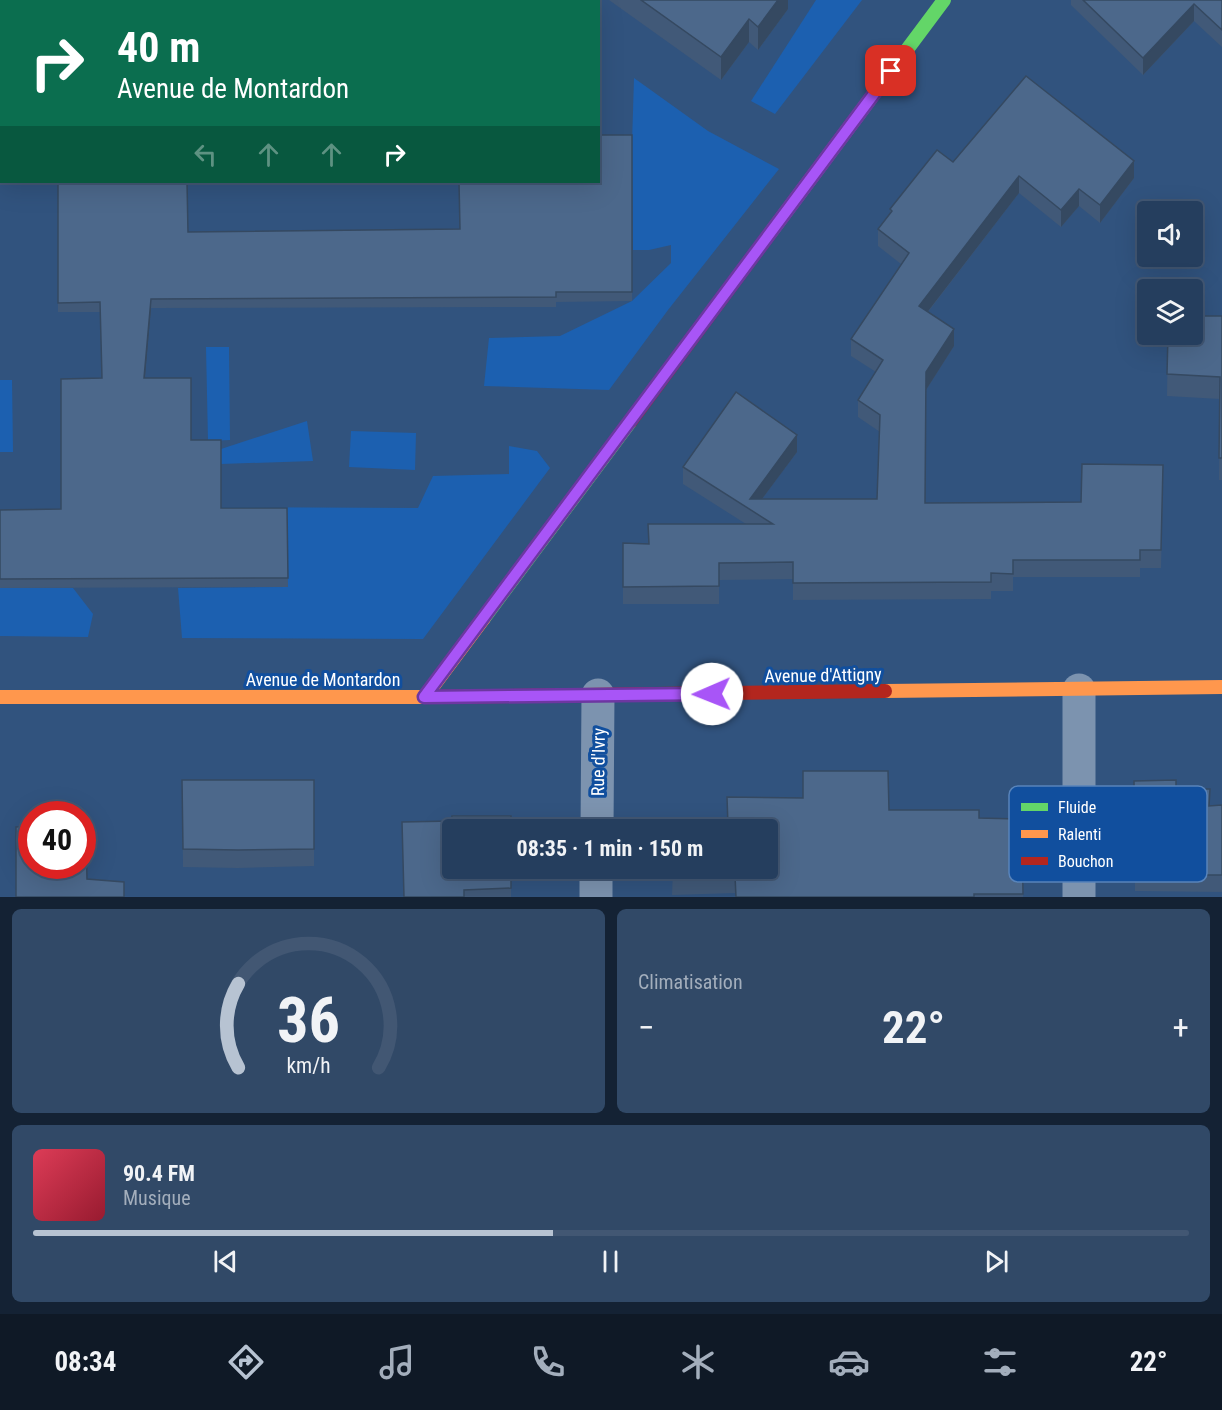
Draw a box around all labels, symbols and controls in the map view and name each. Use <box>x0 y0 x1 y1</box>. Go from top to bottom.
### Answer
text: 40 m <box>117 23 200 72</box>
icon: right <box>18 24 96 102</box>
pin <box>865 45 916 96</box>
icon: arrive <box>874 54 907 87</box>
text: Avenue de Montardon <box>117 73 349 105</box>
icon: left <box>189 138 222 171</box>
icon: ahead <box>252 138 285 171</box>
icon: ahead <box>315 138 348 171</box>
icon: right <box>378 138 411 171</box>
map controls <box>1137 201 1203 345</box>
button: sound <box>1137 201 1203 267</box>
button: layers <box>1137 279 1203 345</box>
position arrow <box>680 662 744 726</box>
street label: Avenue d'Attigny <box>764 663 882 687</box>
street label: Avenue de Montardon <box>246 669 400 690</box>
street label: Rue d'Ivry <box>587 727 609 796</box>
legend <box>1009 786 1207 882</box>
text: Fluide <box>1058 798 1096 817</box>
speed limit sign: 40 <box>18 801 96 879</box>
text: Ralenti <box>1058 825 1101 844</box>
text: 08:35 · 1 min · 150 m <box>517 836 703 861</box>
text: Bouchon <box>1058 852 1113 871</box>
text: Climatisation <box>638 970 743 994</box>
text: 36 <box>277 984 340 1057</box>
text: 22° <box>882 1001 945 1054</box>
text: − <box>638 1008 655 1047</box>
text: + <box>1173 1008 1189 1047</box>
text: km/h <box>286 1053 331 1078</box>
text: 90.4 FM <box>123 1161 195 1186</box>
text: Musique <box>123 1186 191 1210</box>
icon: previous <box>209 1245 242 1278</box>
icon: pause <box>594 1245 627 1278</box>
icon: next <box>980 1245 1013 1278</box>
icon: directions <box>225 1341 267 1383</box>
icon: music <box>376 1341 418 1383</box>
icon: phone <box>527 1341 569 1383</box>
icon: climate <box>677 1341 719 1383</box>
icon: car <box>828 1341 870 1383</box>
icon: filters <box>979 1341 1021 1383</box>
text: 08:34 <box>54 1346 116 1378</box>
text: 22° <box>1130 1346 1168 1378</box>

